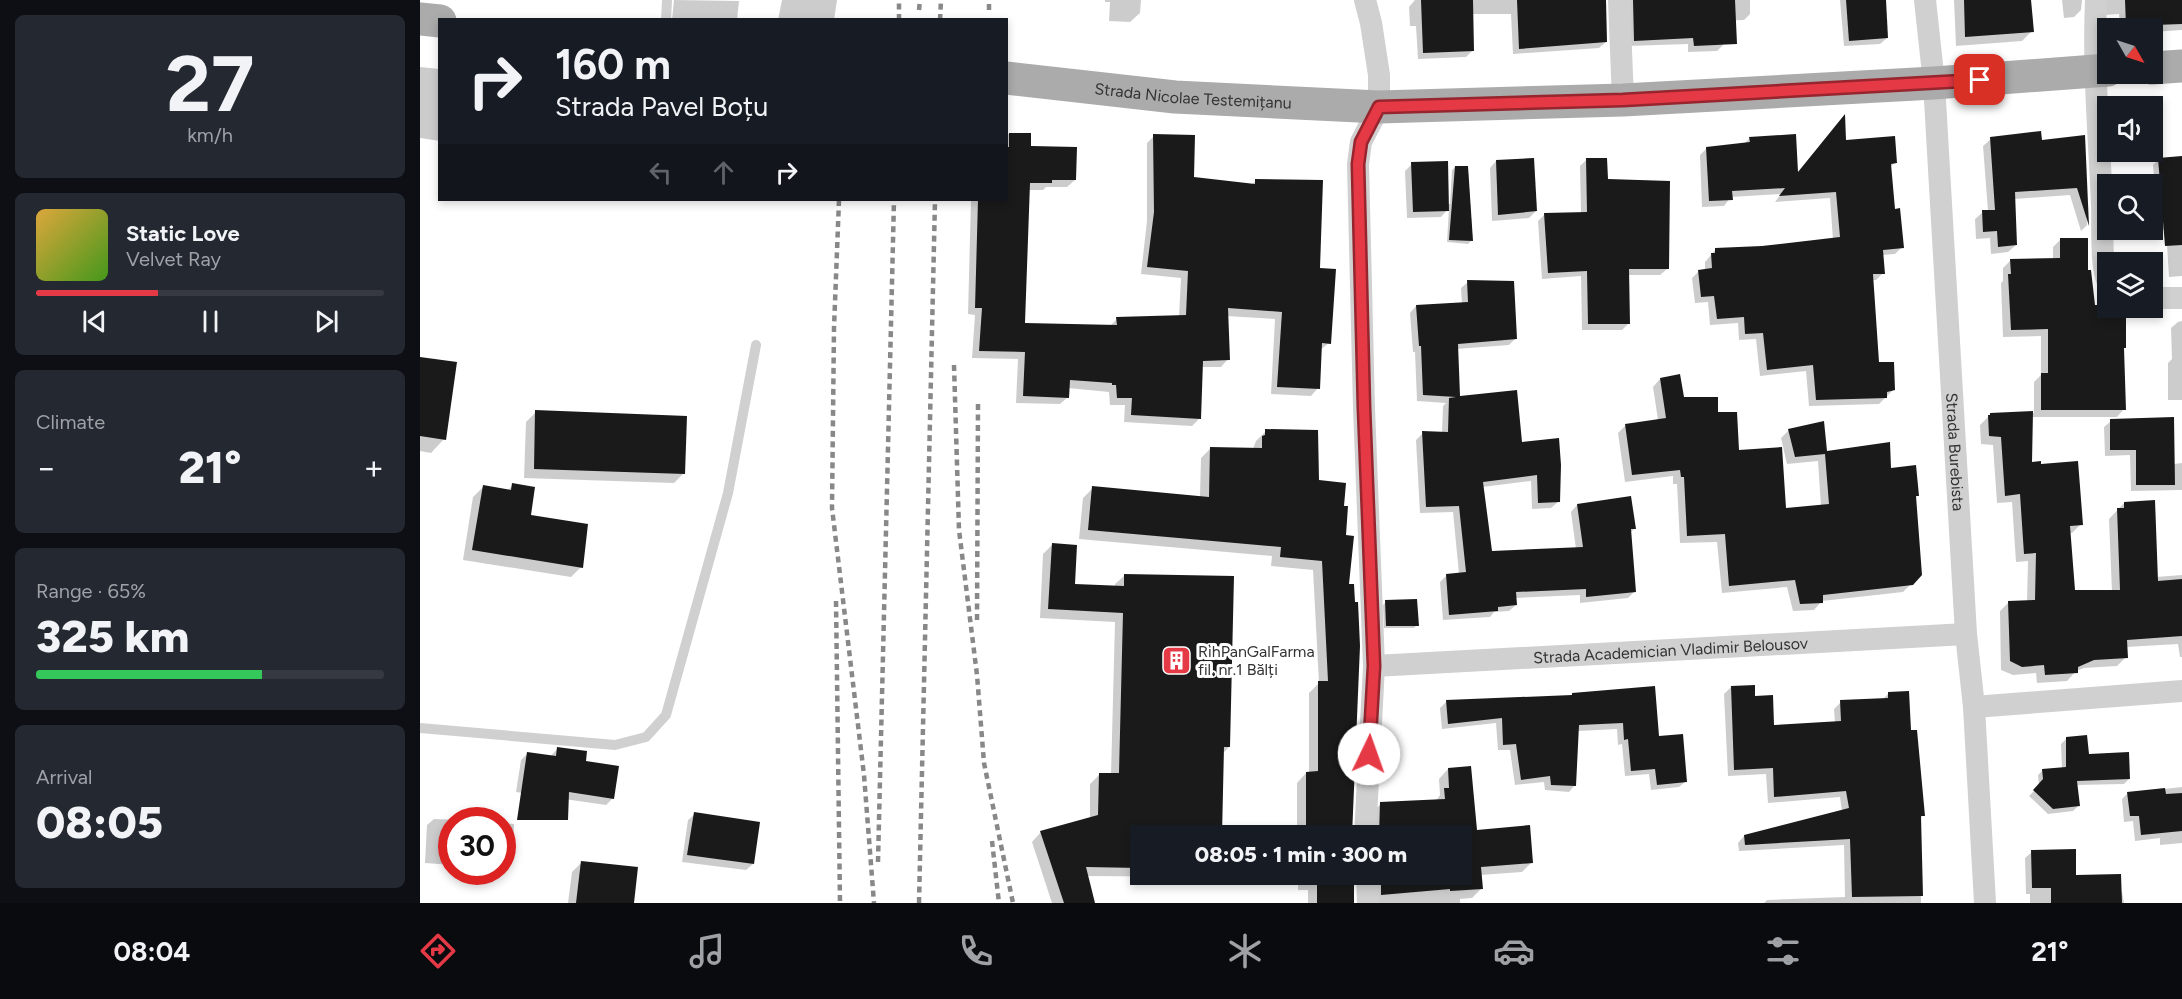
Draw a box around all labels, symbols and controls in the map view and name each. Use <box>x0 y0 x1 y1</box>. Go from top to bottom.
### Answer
north arrow <box>2097 18 2163 84</box>
map controls <box>2097 18 2163 318</box>
text: 27 <box>166 37 254 131</box>
text: 160 m <box>555 39 671 90</box>
icon: right <box>456 42 534 120</box>
pin <box>1954 54 2005 105</box>
icon: arrive <box>1963 63 1996 96</box>
street label: Strada Nicolae Testemițanu <box>1094 79 1292 112</box>
text: Strada Pavel Boțu <box>555 90 768 123</box>
button: sound <box>2097 96 2163 162</box>
text: km/h <box>187 123 233 147</box>
icon: left <box>644 156 677 189</box>
icon: ahead <box>707 156 740 189</box>
icon: right <box>770 156 803 189</box>
button: search <box>2097 174 2163 240</box>
text: Static Love <box>126 220 240 247</box>
text: Velvet Ray <box>126 247 221 271</box>
button: layers <box>2097 252 2163 318</box>
icon: previous <box>78 305 111 338</box>
icon: pause <box>194 305 227 338</box>
icon: next <box>310 305 343 338</box>
street label: Strada Burebista <box>1943 392 1968 512</box>
text: Climate <box>36 410 105 434</box>
text: 21° <box>179 440 241 494</box>
text: − <box>36 448 57 487</box>
text: + <box>363 448 384 487</box>
text: Range · 65% <box>36 579 146 603</box>
text: 325 km <box>36 609 189 663</box>
street label: Strada Academician Vladimir Belousov <box>1533 633 1809 667</box>
place label: RihPanGalFarma fil. nr.1 Bălți <box>1198 642 1315 679</box>
building icon: RihPanGalFarma fil. nr.1 Bălți <box>1161 644 1193 676</box>
position arrow <box>1337 722 1401 786</box>
text: Arrival <box>36 765 92 789</box>
text: 08:05 <box>36 795 163 849</box>
speed limit sign: 30 <box>438 807 516 885</box>
text: 08:05 · 1 min · 300 m <box>1195 841 1407 868</box>
icon: directions <box>417 930 459 972</box>
icon: music <box>686 930 728 972</box>
icon: phone <box>955 930 997 972</box>
icon: climate <box>1224 930 1266 972</box>
icon: car <box>1493 930 1535 972</box>
icon: filters <box>1762 930 1804 972</box>
text: 08:04 <box>114 935 190 968</box>
text: 21° <box>2031 935 2068 968</box>

